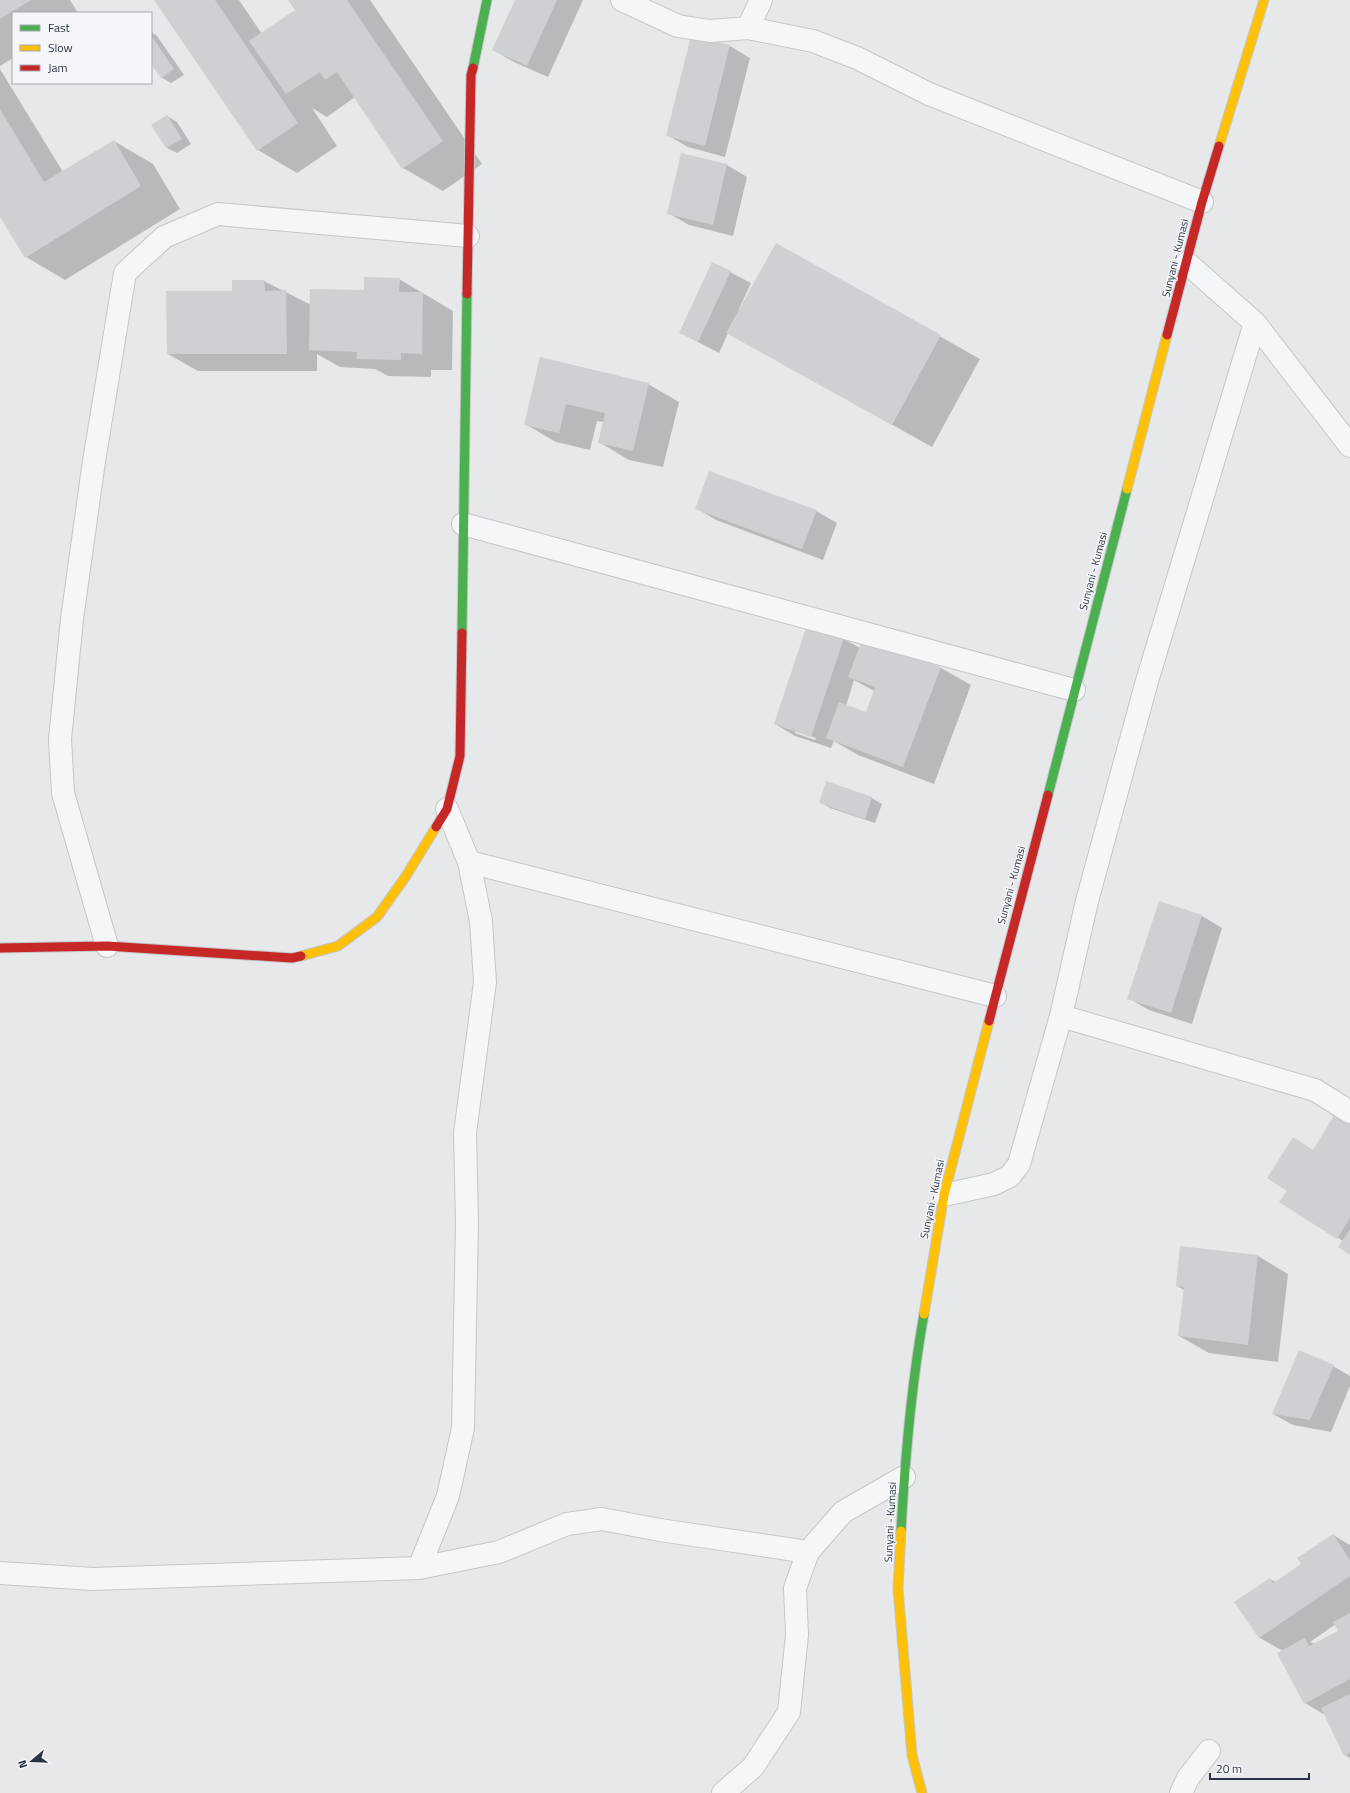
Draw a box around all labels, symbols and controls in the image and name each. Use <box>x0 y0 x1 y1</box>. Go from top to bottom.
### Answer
legend <box>12 12 152 84</box>
text: Fast <box>48 18 71 37</box>
text: Slow <box>48 38 73 57</box>
text: Jam <box>48 58 68 77</box>
street label: Sunyani - Kumasi <box>1157 217 1193 299</box>
street label: Sunyani - Kumasi <box>1075 530 1111 612</box>
street label: Sunyani - Kumasi <box>993 844 1029 926</box>
street label: Sunyani - Kumasi <box>916 1158 948 1240</box>
street label: Sunyani - Kumasi <box>880 1481 900 1563</box>
north arrow <box>12 1741 52 1781</box>
scale bar <box>1210 1755 1309 1781</box>
text: N <box>14 1758 31 1770</box>
text: 20 m <box>1216 1759 1242 1778</box>

